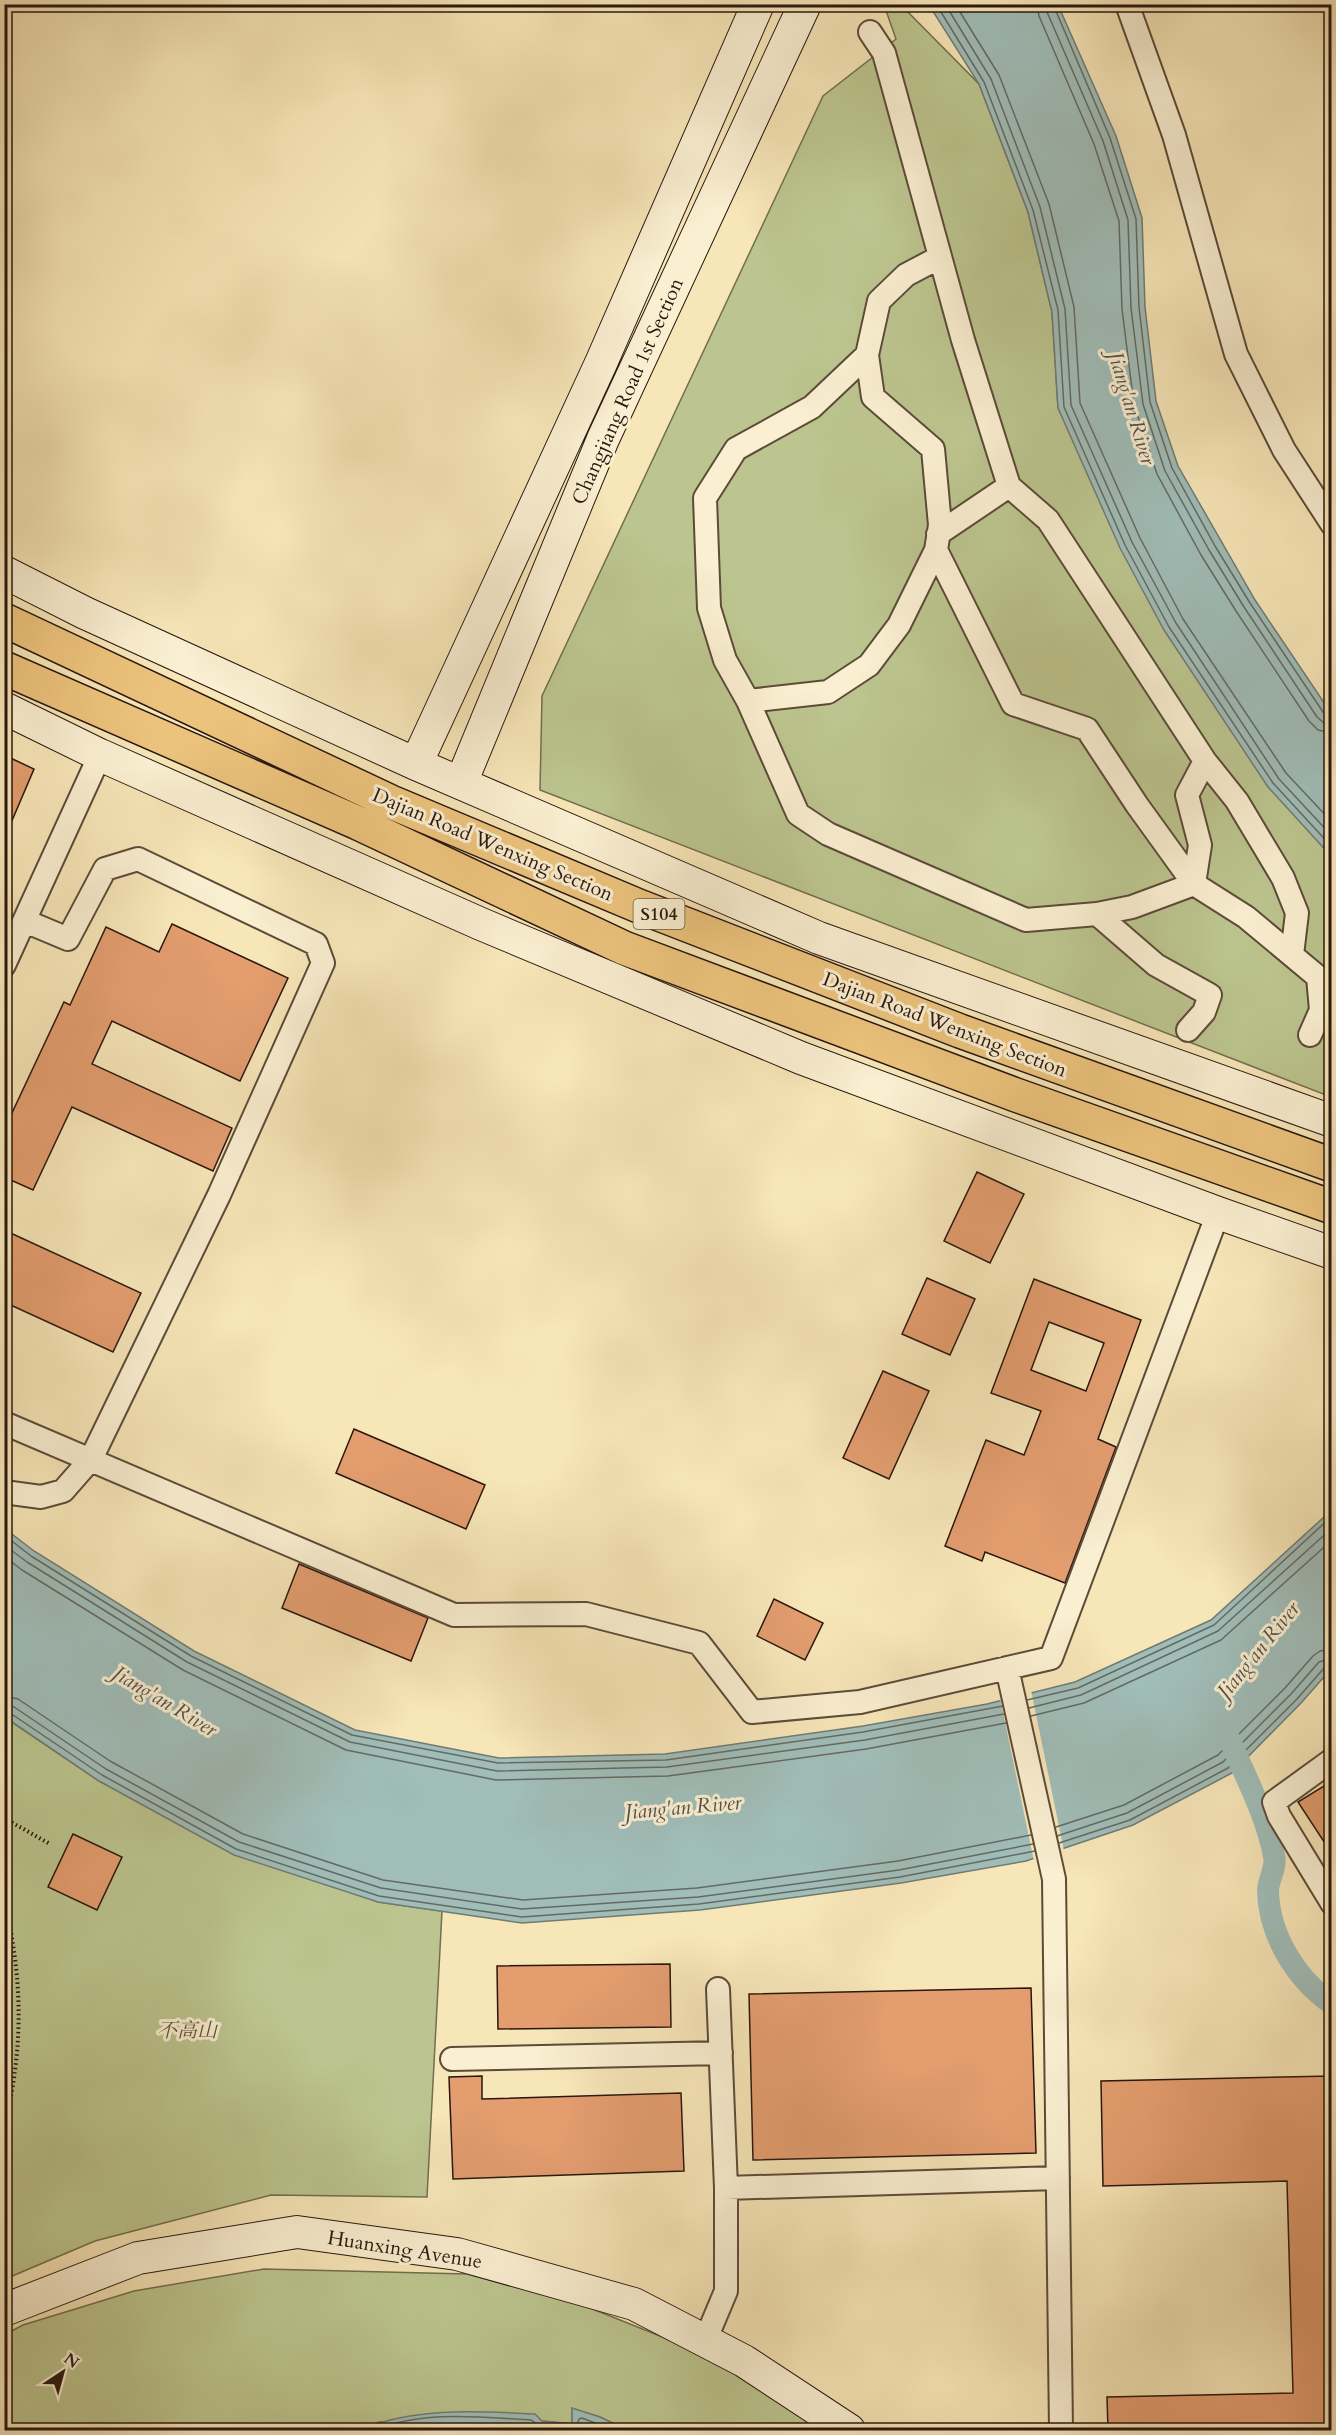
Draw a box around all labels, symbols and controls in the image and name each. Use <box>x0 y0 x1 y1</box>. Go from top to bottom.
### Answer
street label: Changjiang Road 1st Section <box>565 273 690 509</box>
water label: Jiang'an River <box>1099 343 1163 469</box>
street label: Dajian Road Wenxing Section <box>368 781 618 908</box>
road number: S104 <box>634 899 684 929</box>
street label: Dajian Road Wenxing Section <box>819 965 1071 1084</box>
water label: Jiang'an River <box>1207 1595 1307 1709</box>
water label: Jiang'an River <box>103 1656 223 1745</box>
water label: Jiang'an River <box>618 1788 744 1827</box>
park label: 不高山 <box>157 2017 219 2044</box>
street label: Huanxing Avenue <box>326 2224 484 2275</box>
north arrow <box>33 2342 93 2402</box>
text: N <box>59 2348 83 2374</box>

